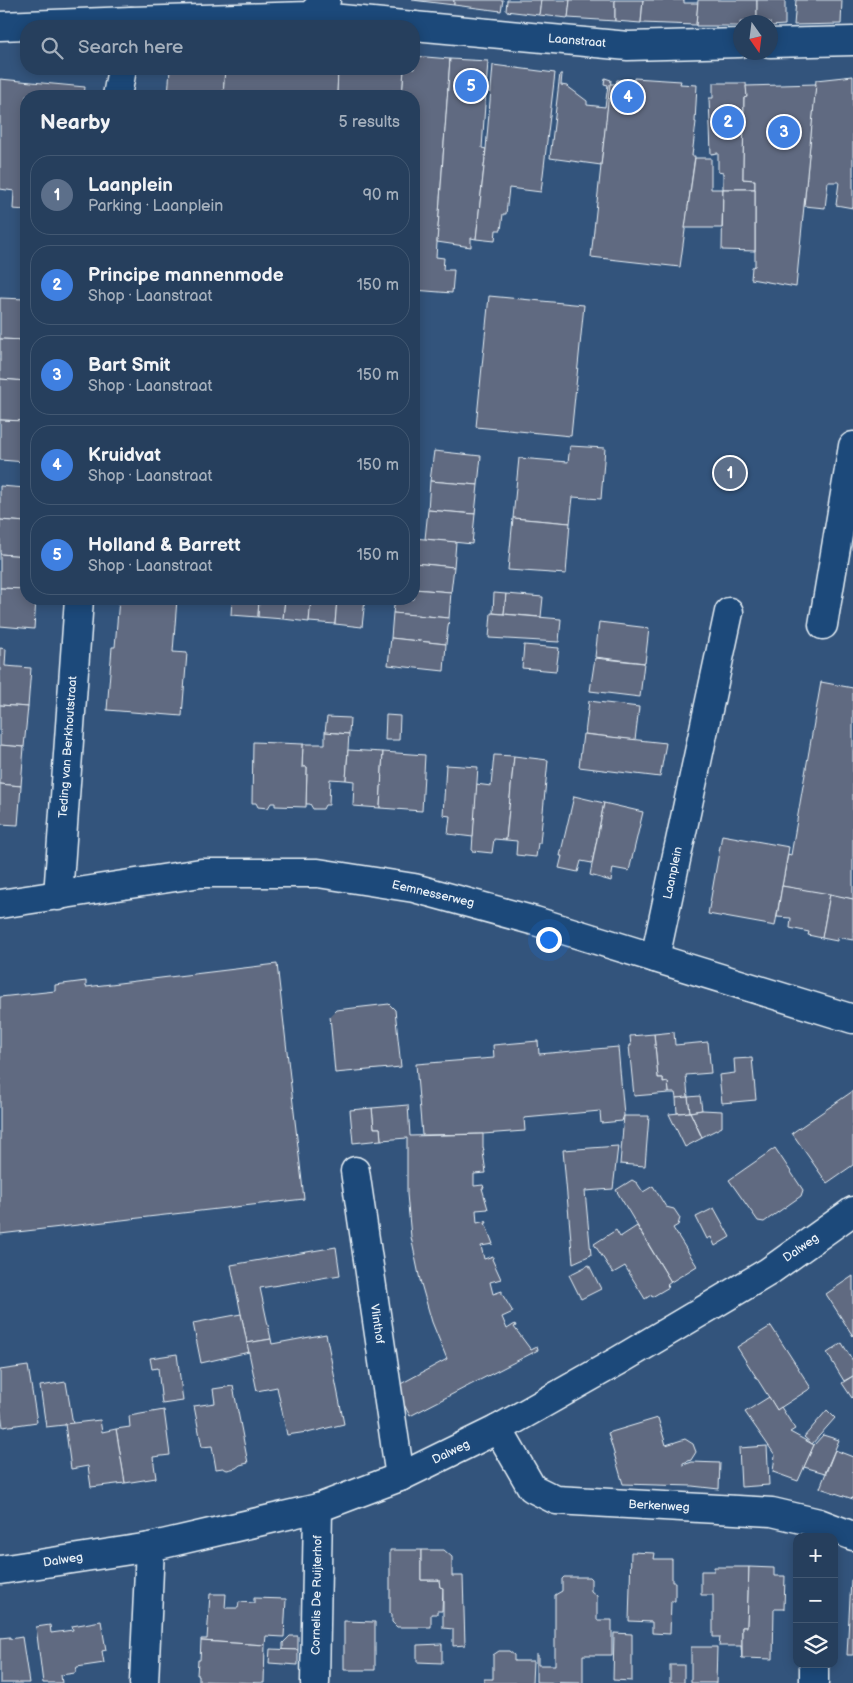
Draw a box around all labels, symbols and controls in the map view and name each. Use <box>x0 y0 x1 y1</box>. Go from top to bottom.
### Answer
north arrow <box>733 15 778 60</box>
search box <box>20 20 420 75</box>
street label: Laanstraat <box>548 31 607 51</box>
icon: search <box>38 34 66 62</box>
text: Search here <box>78 36 183 59</box>
pin: 5 <box>455 67 487 105</box>
pin: 4 <box>612 78 644 116</box>
pin: 2 <box>712 103 744 141</box>
text: Nearby <box>40 110 110 135</box>
text: 5 results <box>338 113 400 132</box>
pin: 3 <box>768 113 800 151</box>
text: Laanplein <box>88 174 173 197</box>
text: 1 <box>54 186 60 205</box>
text: 90 m <box>363 186 399 205</box>
text: Parking · Laanplein <box>88 197 223 216</box>
text: Principe mannenmode <box>88 264 284 287</box>
text: 2 <box>52 276 62 295</box>
text: 150 m <box>357 276 399 295</box>
text: Shop · Laanstraat <box>88 287 213 306</box>
text: Bart Smit <box>88 354 170 377</box>
text: 3 <box>52 366 62 385</box>
text: 150 m <box>357 366 399 385</box>
text: Shop · Laanstraat <box>88 377 213 396</box>
text: Kruidvat <box>88 444 161 467</box>
pin: 1 <box>714 454 746 492</box>
text: 4 <box>52 456 62 475</box>
text: 150 m <box>357 456 399 475</box>
text: Shop · Laanstraat <box>88 467 213 486</box>
text: Holland & Barrett <box>88 534 241 557</box>
text: 5 <box>52 546 62 565</box>
text: 150 m <box>357 546 399 565</box>
text: Shop · Laanstraat <box>88 557 213 576</box>
street label: Teding van Berkhoutstraat <box>56 675 80 818</box>
street label: Laanplein <box>660 845 686 901</box>
street label: Eemnesserweg <box>390 877 476 911</box>
your location <box>536 927 562 953</box>
street label: Dalweg <box>780 1230 822 1266</box>
street label: Vlinthof <box>367 1303 387 1345</box>
street label: Dalweg <box>430 1436 472 1468</box>
street label: Berkenweg <box>628 1497 690 1515</box>
map controls <box>793 1533 838 1668</box>
button: + <box>793 1533 838 1578</box>
street label: Cornelis De Ruijterhof <box>308 1535 326 1655</box>
street label: Dalweg <box>42 1549 84 1571</box>
button: − <box>793 1578 838 1623</box>
button: layers <box>793 1623 838 1668</box>

